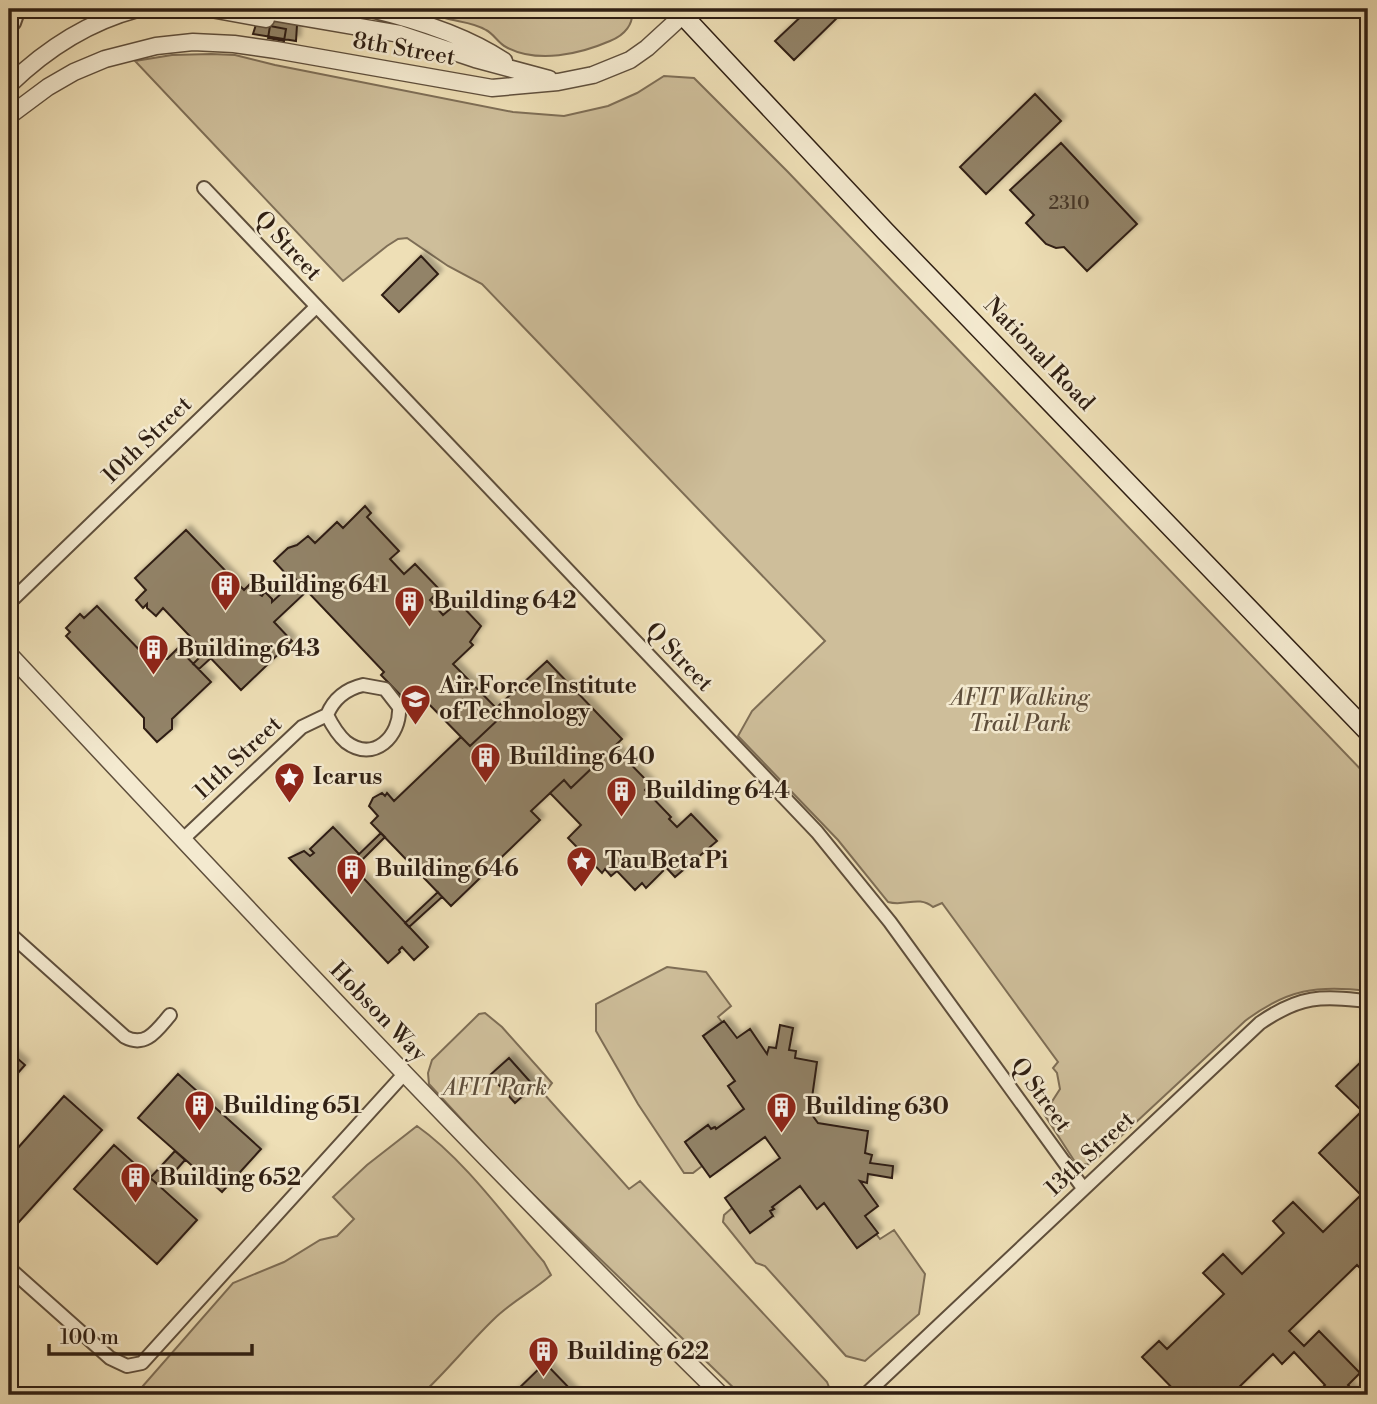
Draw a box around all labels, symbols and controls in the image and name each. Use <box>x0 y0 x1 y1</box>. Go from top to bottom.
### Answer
street label: 8th Street <box>351 26 457 72</box>
house number: 2310 <box>1048 191 1090 215</box>
street label: Q Street <box>249 205 327 287</box>
street label: National Road <box>978 291 1100 417</box>
street label: 10th Street <box>96 390 198 490</box>
building icon: Building 641 <box>209 568 243 612</box>
place label: Building 641 <box>249 571 389 599</box>
building icon: Building 642 <box>393 584 427 628</box>
place label: Building 642 <box>433 587 577 615</box>
street label: Q Street <box>639 617 719 697</box>
building icon: Building 643 <box>137 632 171 676</box>
place label: Building 643 <box>177 635 320 663</box>
place label: Air Force Institute of Technology <box>438 672 637 726</box>
school or university icon: Air Force Institute of Technology <box>399 682 433 726</box>
park label: AFIT Walking Trail Park <box>948 684 1090 738</box>
street label: 11th Street <box>188 710 288 806</box>
building icon: Building 640 <box>469 740 503 784</box>
place label: Building 640 <box>509 743 655 771</box>
place icon: Icarus <box>273 760 307 804</box>
place label: Icarus <box>313 763 383 791</box>
building icon: Building 644 <box>605 774 639 818</box>
place label: Building 644 <box>645 777 790 805</box>
place icon: Tau Beta Pi <box>565 844 599 888</box>
place label: Tau Beta Pi <box>605 847 728 875</box>
building icon: Building 646 <box>335 852 369 896</box>
place label: Building 646 <box>375 855 519 883</box>
street label: Hobson Way <box>323 956 433 1068</box>
street label: Q Street <box>1005 1052 1077 1138</box>
park label: AFIT Park <box>440 1074 547 1102</box>
building icon: Building 651 <box>183 1089 217 1133</box>
building icon: Building 630 <box>765 1090 799 1134</box>
place label: Building 651 <box>223 1092 362 1120</box>
place label: Building 630 <box>805 1093 949 1121</box>
street label: 13th Street <box>1040 1106 1140 1202</box>
building icon: Building 652 <box>119 1161 153 1205</box>
place label: Building 652 <box>159 1164 301 1192</box>
scale bar <box>49 1313 252 1357</box>
text: 100 m <box>60 1325 119 1351</box>
building icon: Building 622 <box>527 1335 561 1379</box>
place label: Building 622 <box>567 1338 709 1366</box>

